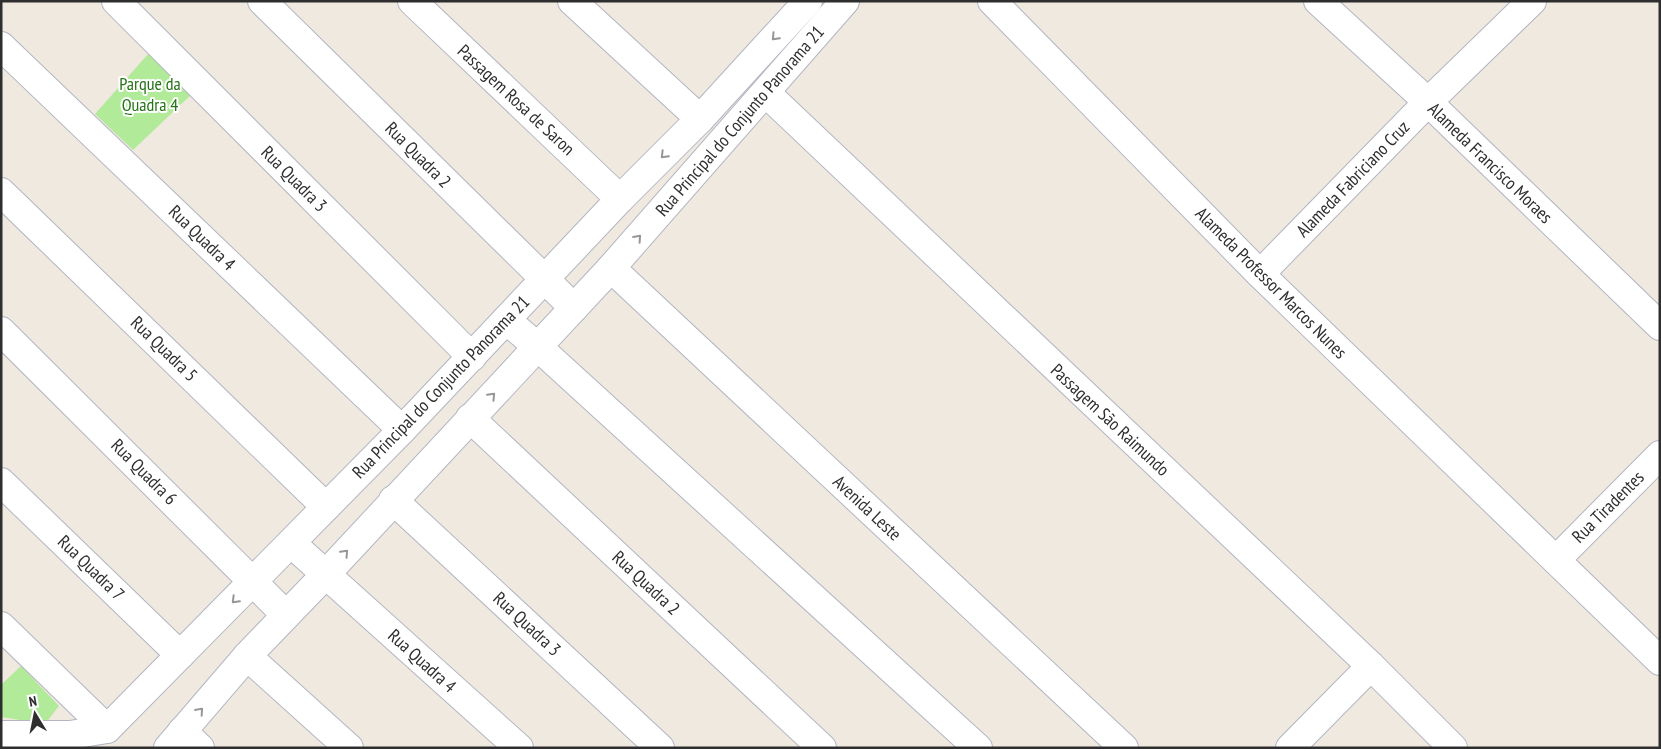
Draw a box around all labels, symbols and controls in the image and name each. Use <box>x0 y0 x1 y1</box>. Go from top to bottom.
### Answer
street label: Rua Principal do Conjunto Panorama 21 <box>650 20 829 221</box>
one-way arrow <box>772 32 781 41</box>
street label: Passagem Rosa de Saron <box>453 39 580 160</box>
park label: Parque da Quadra 4 <box>119 72 181 116</box>
street label: Alameda Francisco Moraes <box>1423 97 1557 228</box>
street label: Alameda Fabriciano Cruz <box>1291 115 1414 242</box>
street label: Rua Quadra 2 <box>380 117 456 193</box>
street label: Rua Quadra 3 <box>256 141 332 217</box>
one-way arrow <box>660 149 669 158</box>
street label: Rua Quadra 4 <box>164 200 241 275</box>
street label: Alameda Professor Marcos Nunes <box>1191 202 1352 363</box>
one-way arrow <box>632 234 641 243</box>
street label: Rua Principal do Conjunto Panorama 21 <box>347 290 534 483</box>
street label: Rua Quadra 5 <box>126 311 203 386</box>
street label: Passagem São Raimundo <box>1046 359 1175 481</box>
one-way arrow <box>486 392 495 401</box>
street label: Rua Quadra 6 <box>106 434 182 510</box>
street label: Rua Tiradentes <box>1567 466 1648 547</box>
street label: Avenida Leste <box>828 470 906 545</box>
street label: Rua Quadra 7 <box>53 530 130 605</box>
street label: Rua Quadra 2 <box>608 546 685 620</box>
one-way arrow <box>339 549 348 558</box>
street label: Rua Quadra 3 <box>489 587 566 661</box>
one-way arrow <box>232 594 241 603</box>
street label: Rua Quadra 4 <box>383 624 461 697</box>
north arrow <box>10 689 60 739</box>
text: N <box>27 692 38 711</box>
one-way arrow <box>194 707 203 716</box>

